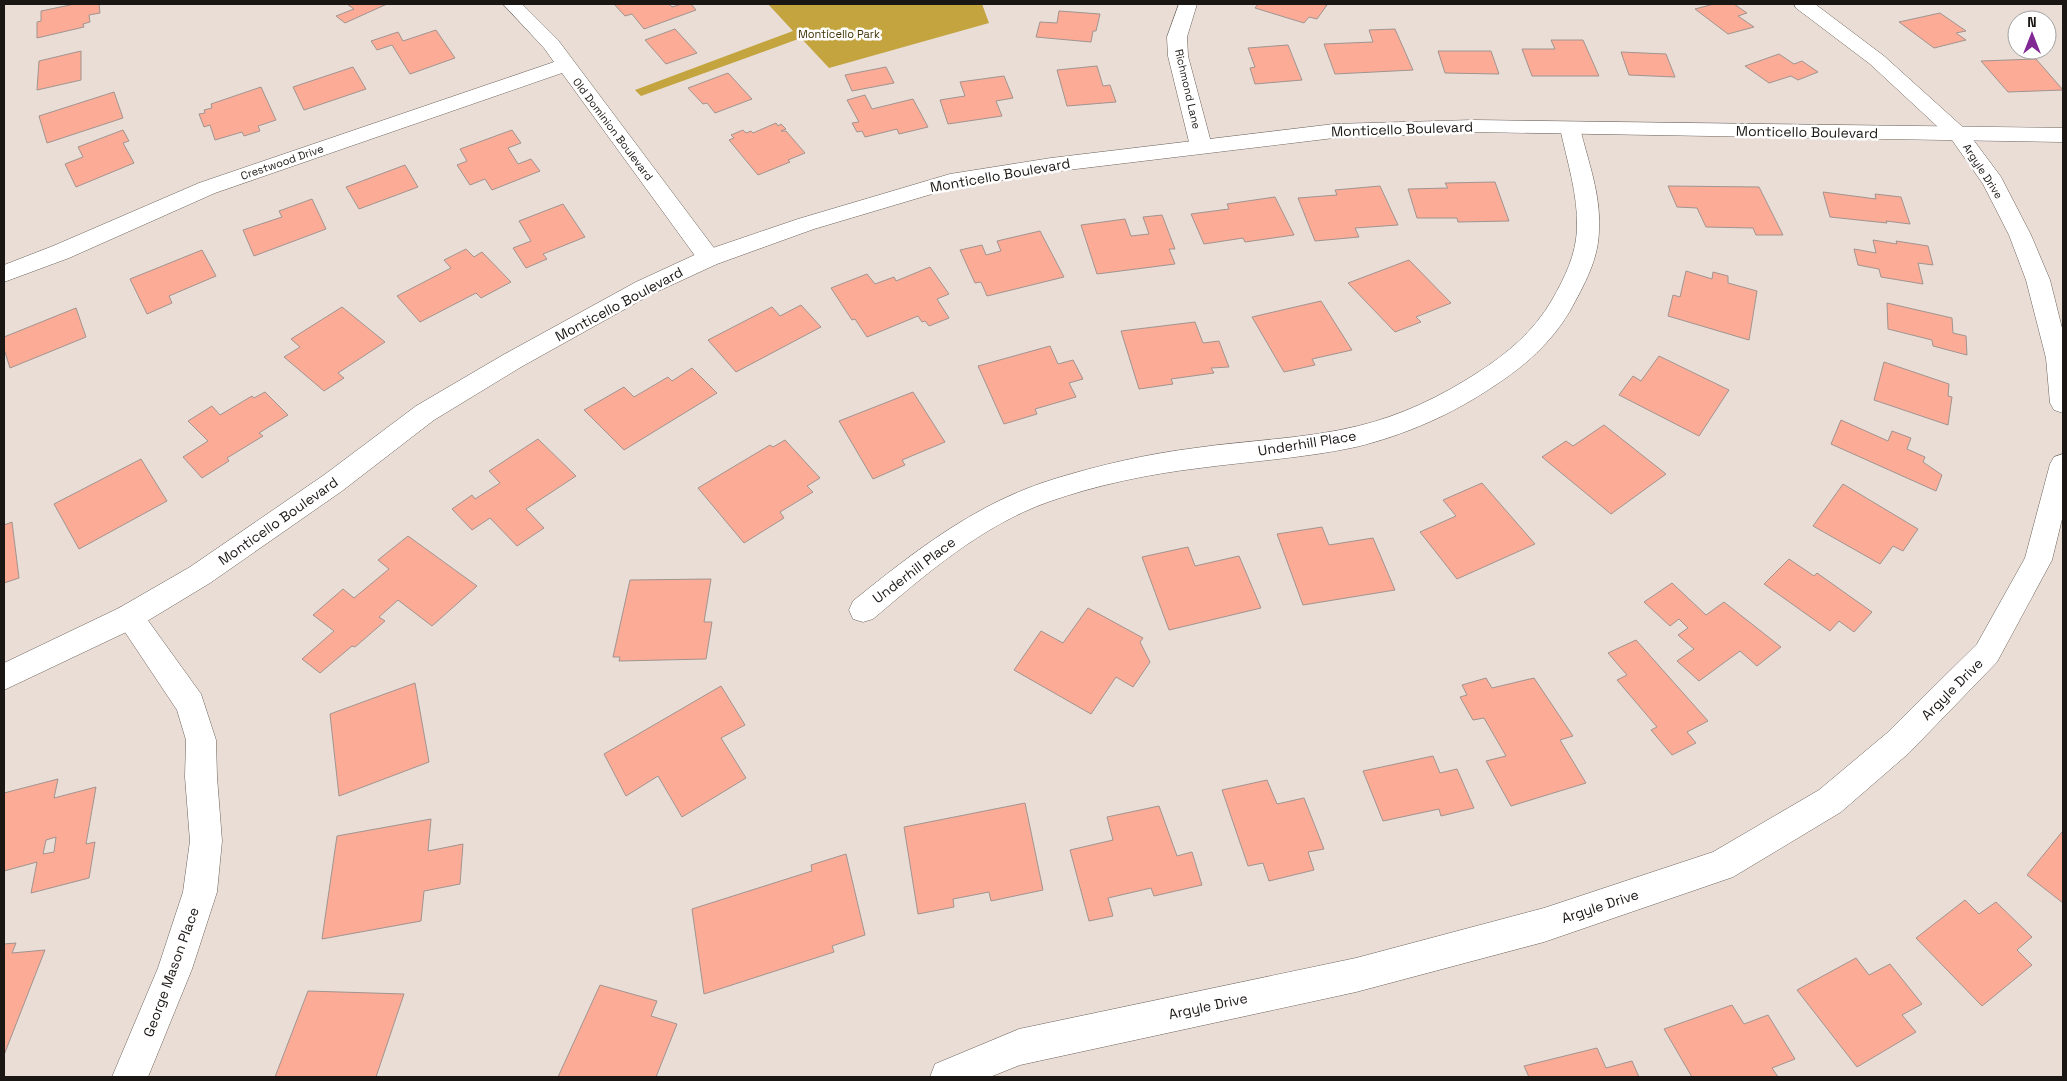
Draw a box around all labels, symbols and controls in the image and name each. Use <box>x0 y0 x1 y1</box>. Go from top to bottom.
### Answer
north arrow <box>2007 10 2057 60</box>
text: N <box>2027 13 2037 31</box>
park label: Monticello Park <box>798 27 880 41</box>
street label: Richmond Lane <box>1172 48 1204 130</box>
street label: Old Dominion Boulevard <box>570 75 656 183</box>
street label: Monticello Boulevard <box>1331 118 1473 140</box>
street label: Monticello Boulevard <box>1736 122 1878 142</box>
street label: Crestwood Drive <box>239 141 325 183</box>
street label: Argyle Drive <box>1960 141 2006 201</box>
street label: Monticello Boulevard <box>928 154 1072 196</box>
street label: Monticello Boulevard <box>552 263 686 345</box>
street label: Underhill Place <box>1257 426 1357 460</box>
street label: Monticello Boulevard <box>215 473 341 569</box>
street label: Underhill Place <box>869 533 959 607</box>
street label: Argyle Drive <box>1917 654 1987 724</box>
street label: Argyle Drive <box>1559 885 1641 927</box>
street label: George Mason Place <box>139 905 203 1039</box>
street label: Argyle Drive <box>1167 989 1249 1023</box>

